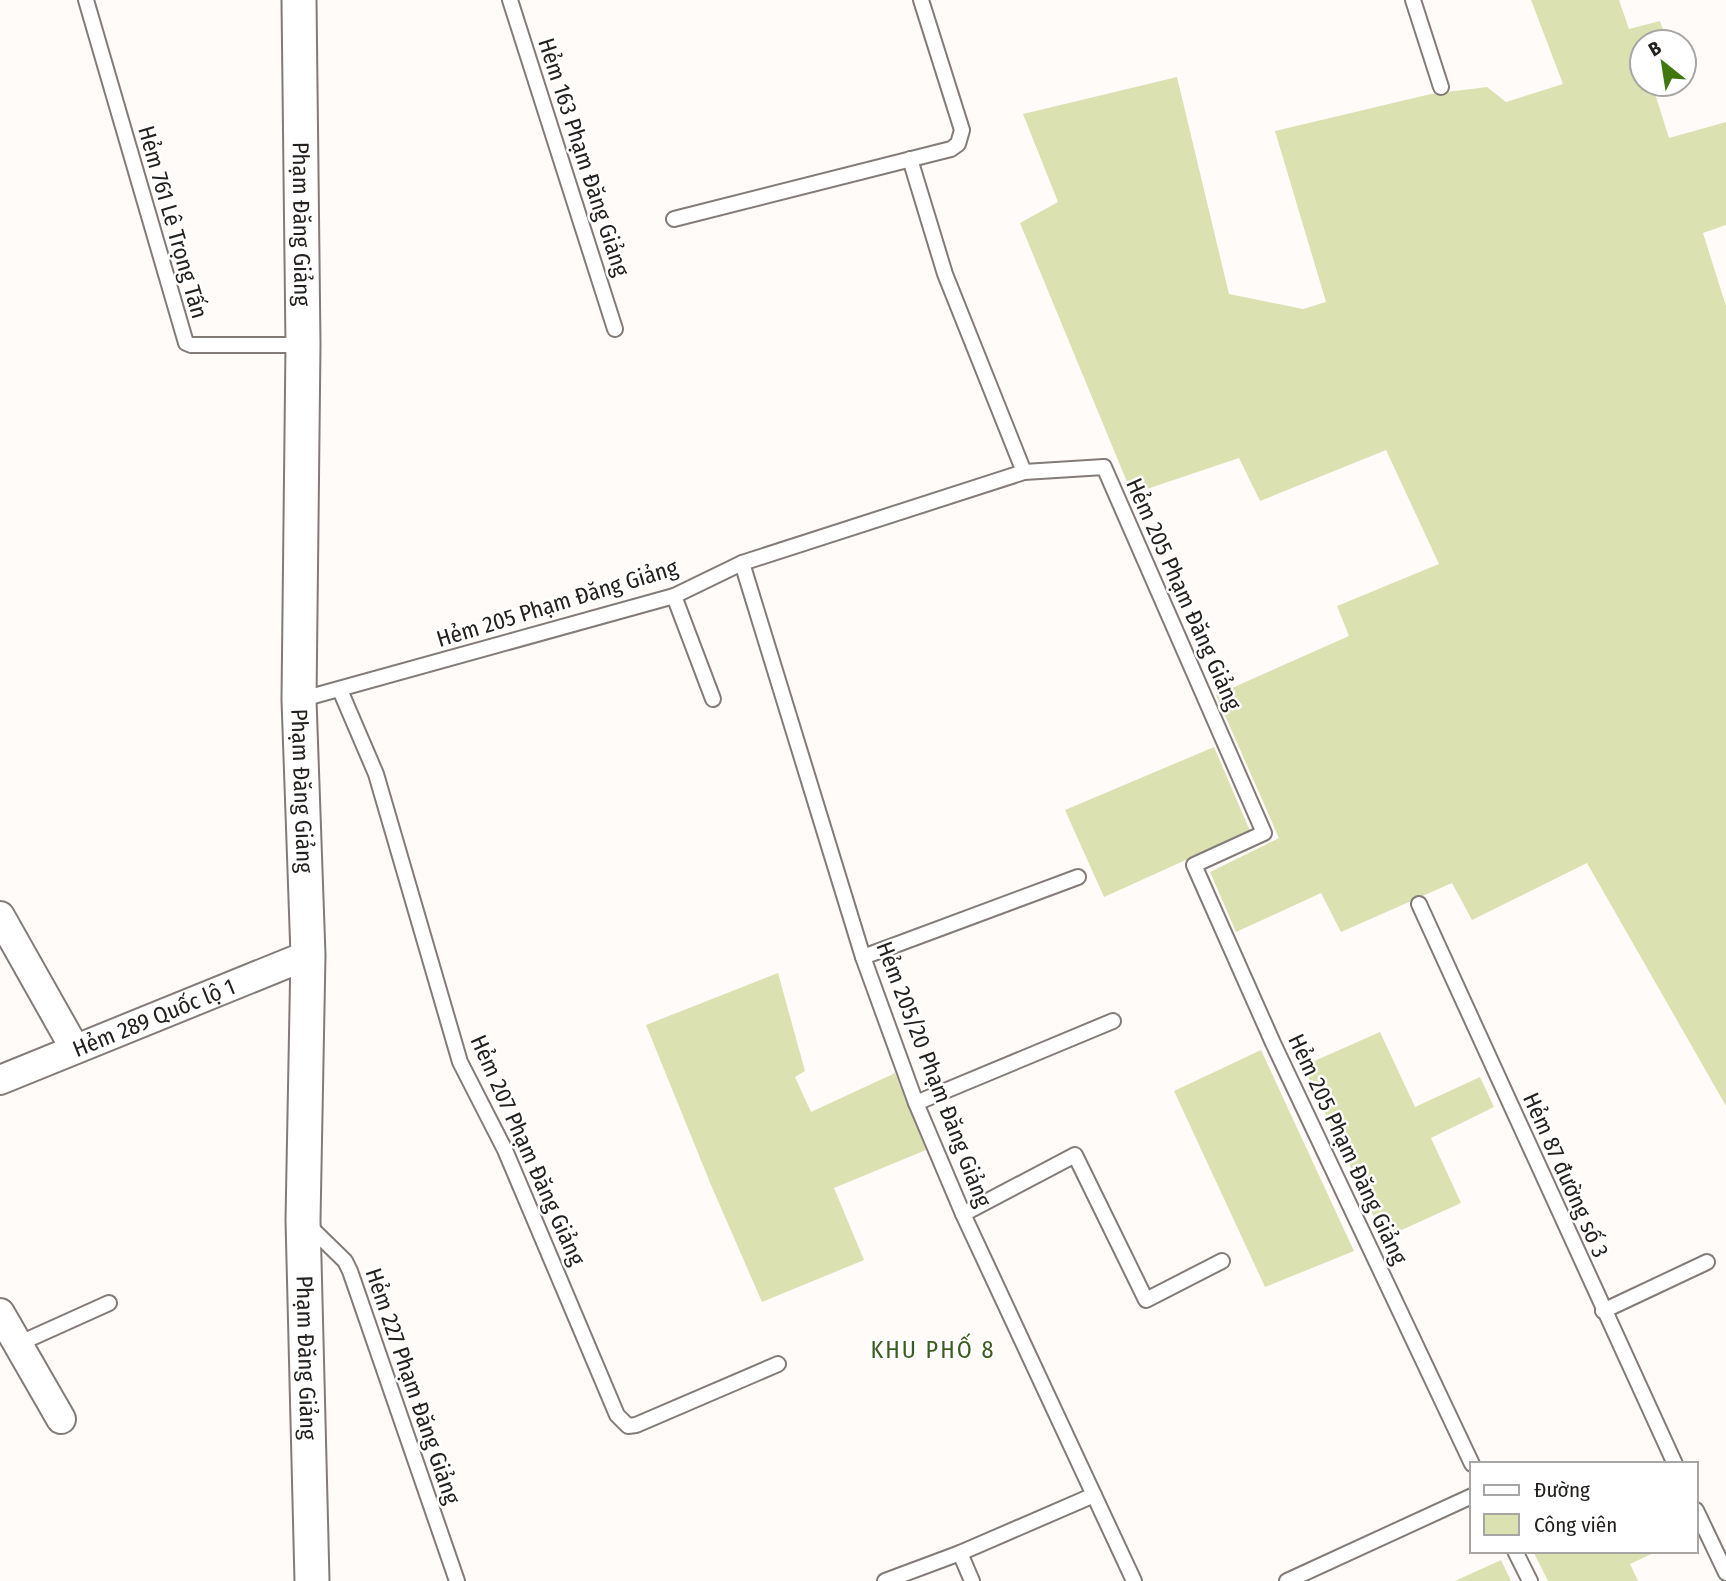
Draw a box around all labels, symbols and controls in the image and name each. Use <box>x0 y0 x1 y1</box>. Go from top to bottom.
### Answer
north arrow <box>1628 28 1698 98</box>
street label: Hẻm 163 Phạm Đăng Giảng <box>532 34 636 280</box>
text: B <box>1644 36 1665 61</box>
street label: Hẻm 761 Lê Trọng Tấn <box>132 122 214 322</box>
street label: Phạm Đăng Giảng <box>287 142 317 306</box>
street label: Hẻm 205 Phạm Đăng Giảng <box>1120 474 1248 714</box>
street label: Hẻm 205 Phạm Đăng Giảng <box>433 553 681 653</box>
street label: Phạm Đăng Giảng <box>285 708 319 874</box>
street label: Hẻm 205/20 Phạm Đăng Giảng <box>870 937 998 1211</box>
street label: Hẻm 289 Quốc lộ 1 <box>69 972 239 1063</box>
street label: Hẻm 205 Phạm Đăng Giảng <box>1282 1029 1414 1269</box>
street label: Hẻm 207 Phạm Đăng Giảng <box>465 1031 592 1270</box>
street label: Hẻm 87 đường số 3 <box>1517 1088 1615 1262</box>
street label: Hẻm 227 Phạm Đăng Giảng <box>359 1264 467 1508</box>
street label: Phạm Đăng Giảng <box>290 1275 322 1440</box>
district label: KHU PHỐ 8 <box>871 1332 995 1364</box>
legend <box>1470 1462 1698 1553</box>
text: Đường <box>1534 1477 1590 1503</box>
text: Công viên <box>1534 1512 1617 1538</box>

